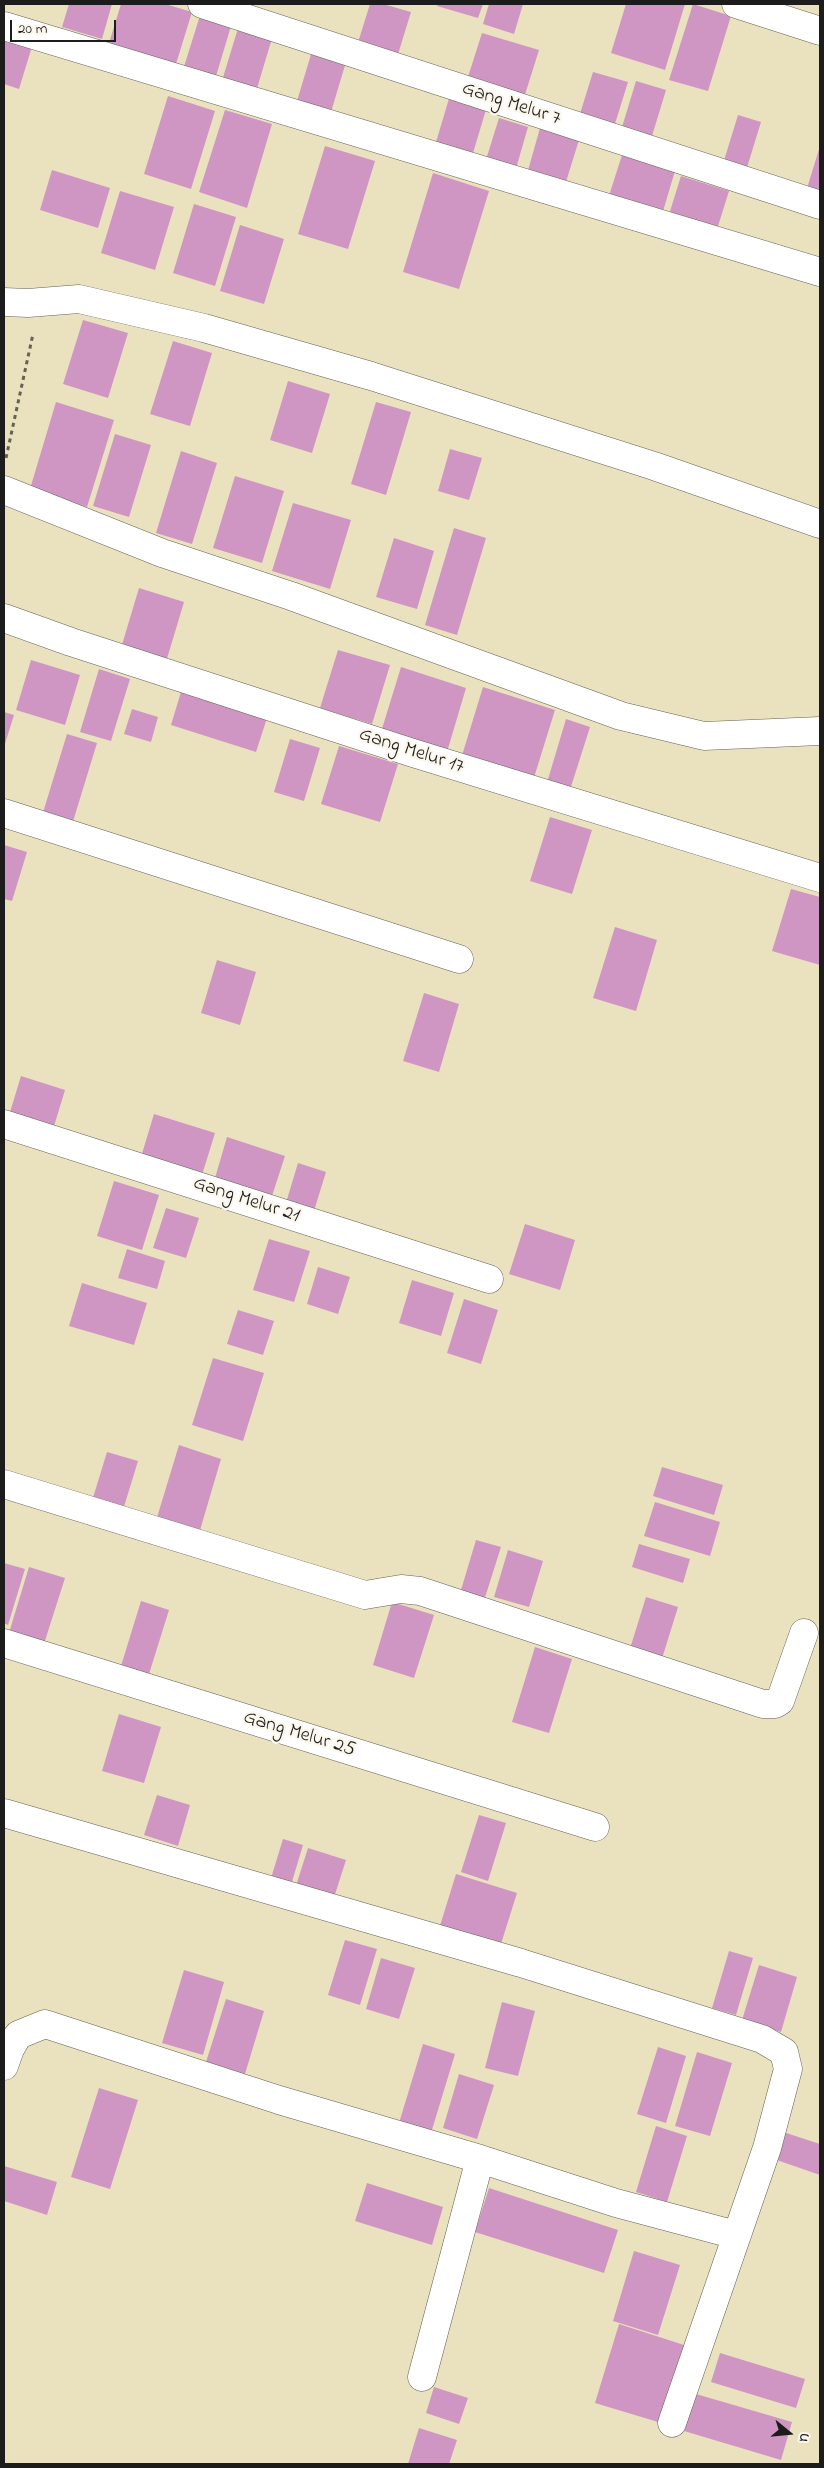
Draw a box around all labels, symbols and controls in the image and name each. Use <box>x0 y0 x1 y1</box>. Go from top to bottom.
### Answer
scale bar <box>12 10 119 42</box>
text: 20 m <box>18 18 47 40</box>
street label: Gang Melur 7 <box>459 78 563 132</box>
street label: Gang Melur 17 <box>356 724 466 780</box>
street label: Gang Melur 21 <box>190 1173 302 1229</box>
street label: Gang Melur 25 <box>240 1707 358 1763</box>
north arrow <box>764 2408 814 2458</box>
text: U <box>792 2430 815 2445</box>

